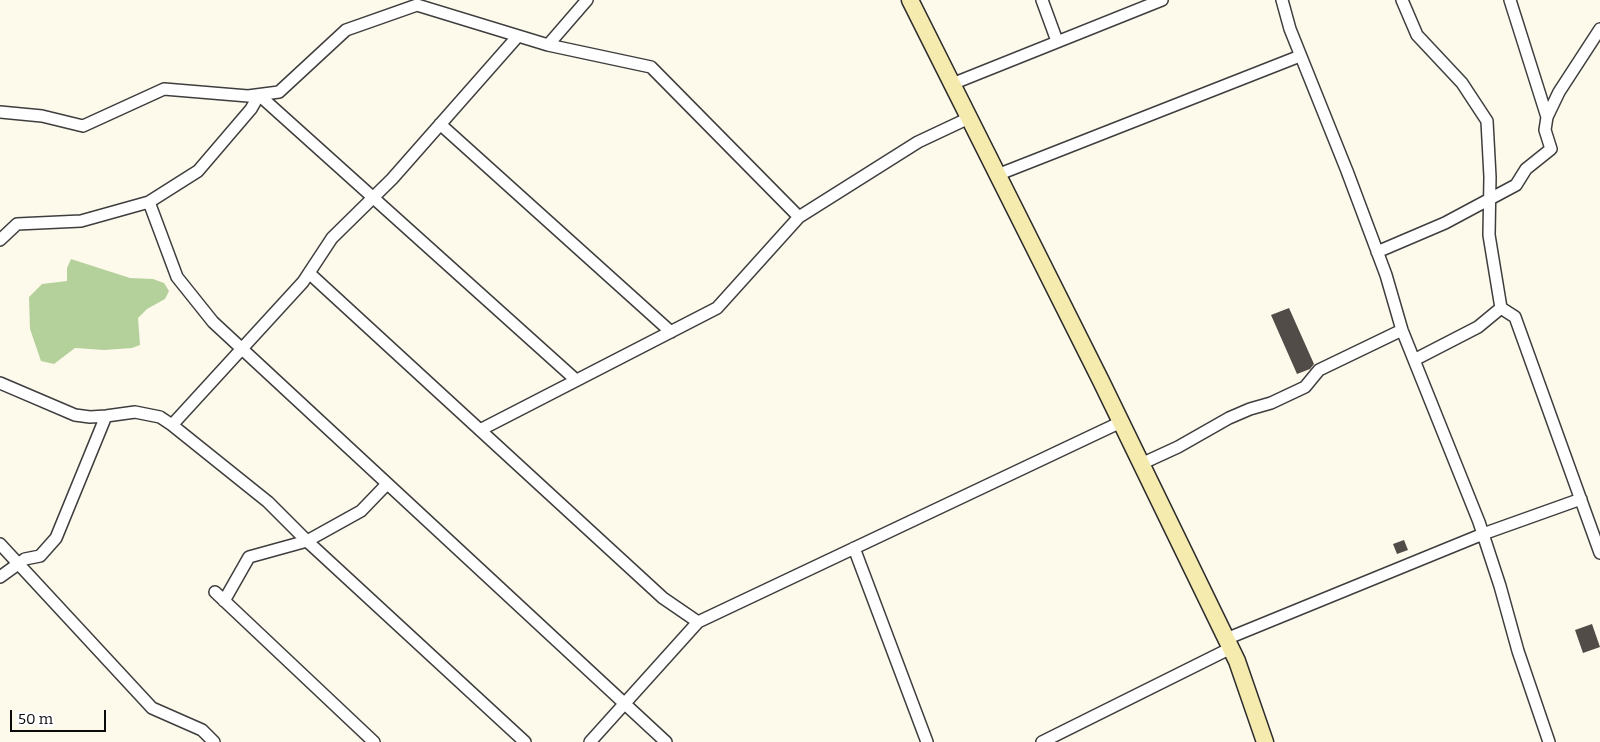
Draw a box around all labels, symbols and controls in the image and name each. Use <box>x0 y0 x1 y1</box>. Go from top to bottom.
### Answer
scale bar <box>12 700 109 732</box>
text: 50 m <box>18 710 53 728</box>

